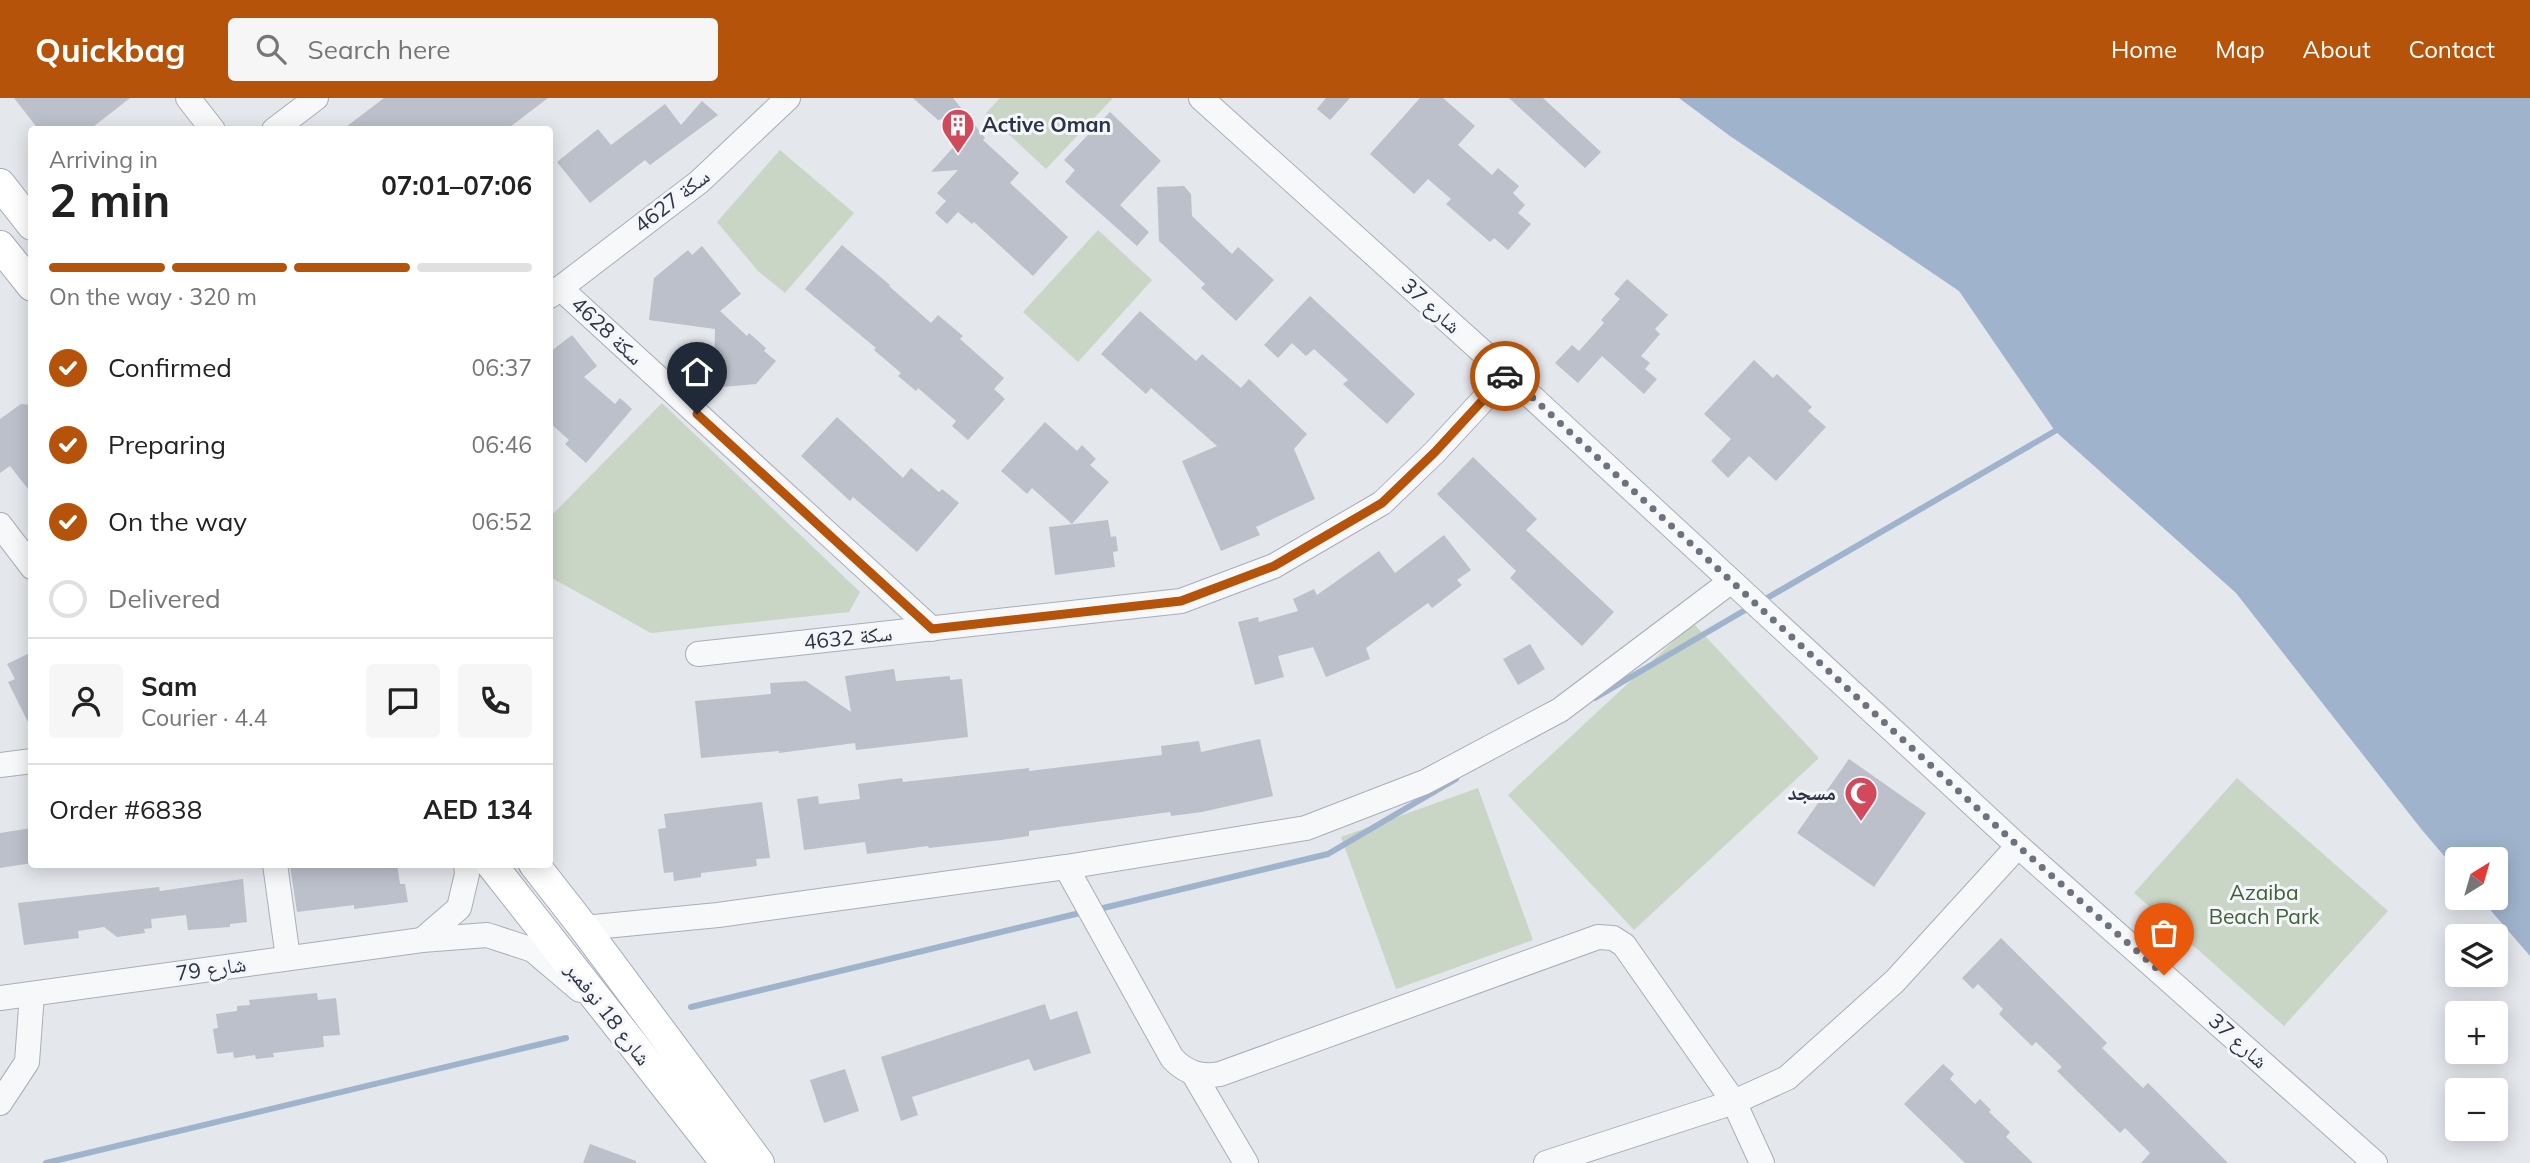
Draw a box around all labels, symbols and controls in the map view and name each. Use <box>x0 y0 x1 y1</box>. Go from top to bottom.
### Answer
search box <box>228 18 718 81</box>
text: Quickbag <box>35 29 186 70</box>
icon: search <box>252 30 290 68</box>
text: Search here <box>308 33 450 66</box>
text: Home <box>2111 34 2177 64</box>
text: Map <box>2215 34 2265 64</box>
text: About <box>2303 34 2371 64</box>
text: Contact <box>2409 34 2495 64</box>
building icon: Active Oman <box>939 106 977 155</box>
place label: Active Oman <box>982 111 1111 137</box>
text: Arriving in <box>49 145 158 174</box>
street label: سكة 4627 <box>628 163 714 238</box>
text: 07:01–07:06 <box>381 169 532 202</box>
text: 2 min <box>49 171 170 229</box>
street label: شارع 37 <box>1396 272 1467 339</box>
text: On the way · 320 m <box>49 282 257 311</box>
street label: سكة 4628 <box>566 290 649 370</box>
courier <box>1470 341 1540 411</box>
pin <box>667 342 727 414</box>
icon: check <box>49 349 87 387</box>
text: Confirmed <box>108 351 232 384</box>
text: 06:37 <box>472 353 532 382</box>
icon: home <box>678 353 716 391</box>
icon: car <box>1486 357 1524 395</box>
icon: check <box>49 426 87 464</box>
text: Preparing <box>108 428 226 461</box>
text: 06:46 <box>472 430 532 459</box>
icon: check <box>49 503 87 541</box>
text: On the way <box>108 505 247 538</box>
text: 06:52 <box>472 507 532 536</box>
text: Delivered <box>108 582 221 615</box>
street label: سكة 4632 <box>802 619 893 655</box>
button: person <box>49 664 123 738</box>
button: chat <box>366 664 440 738</box>
button: phone <box>458 664 532 738</box>
text: Sam <box>141 670 197 703</box>
text: Courier · 4.4 <box>141 703 267 732</box>
mosque icon: مسجد <box>1842 774 1880 823</box>
place label: مسجد <box>1787 779 1836 805</box>
text: Order #6838 <box>49 793 202 826</box>
text: AED 134 <box>423 793 532 826</box>
north arrow <box>2445 847 2508 910</box>
map controls <box>2445 847 2508 1141</box>
park label: Azaiba Beach Park <box>2209 879 2320 929</box>
pin <box>2134 903 2194 975</box>
icon: bag <box>2145 914 2183 952</box>
button: layers <box>2445 924 2508 987</box>
street label: 79 شارع <box>174 950 248 987</box>
street label: شارع 18 نوفمبر <box>559 956 657 1071</box>
button: + <box>2445 1001 2508 1064</box>
street label: شارع 37 <box>2203 1007 2274 1074</box>
button: − <box>2445 1078 2508 1141</box>

